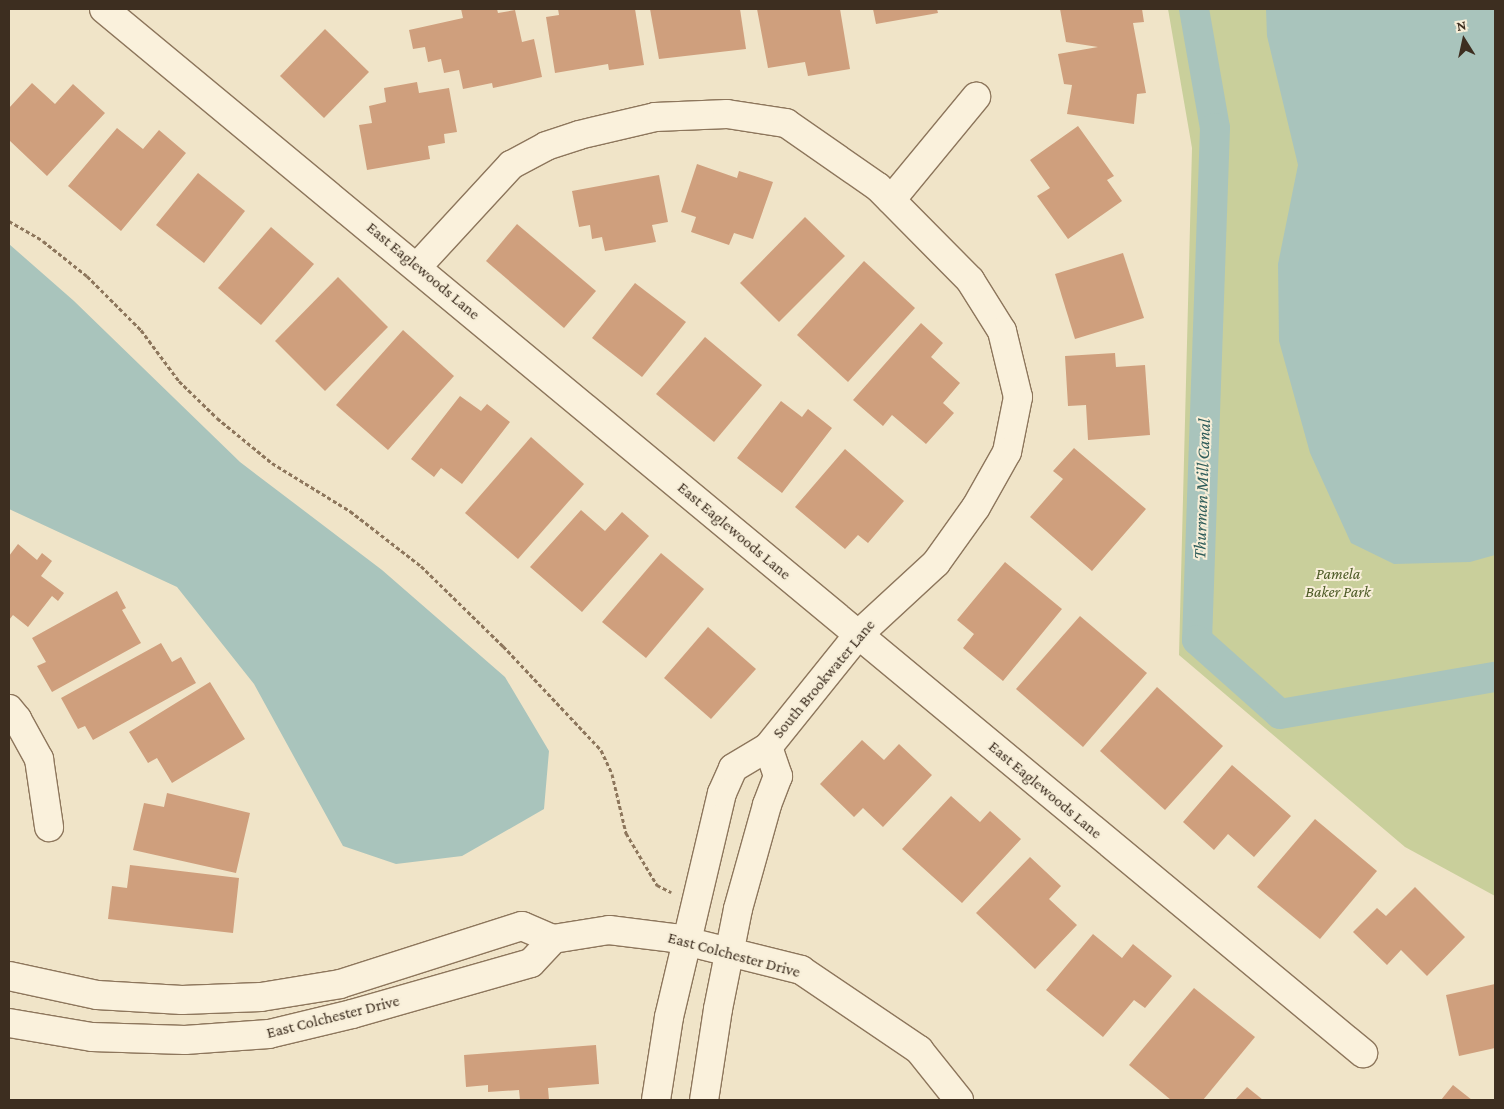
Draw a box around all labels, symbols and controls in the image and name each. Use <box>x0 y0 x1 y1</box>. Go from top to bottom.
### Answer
north arrow <box>1439 15 1489 65</box>
text: N <box>1455 17 1467 34</box>
street label: East Eaglewoods Lane <box>362 218 484 324</box>
water label: Thurman Mill Canal <box>1189 418 1215 560</box>
street label: East Eaglewoods Lane <box>673 478 795 584</box>
park label: Pamela Baker Park <box>1305 564 1371 602</box>
street label: South Brookwater Lane <box>769 616 879 742</box>
street label: East Eaglewoods Lane <box>984 737 1106 843</box>
street label: East Colchester Drive <box>666 928 802 982</box>
street label: East Colchester Drive <box>265 991 401 1043</box>

